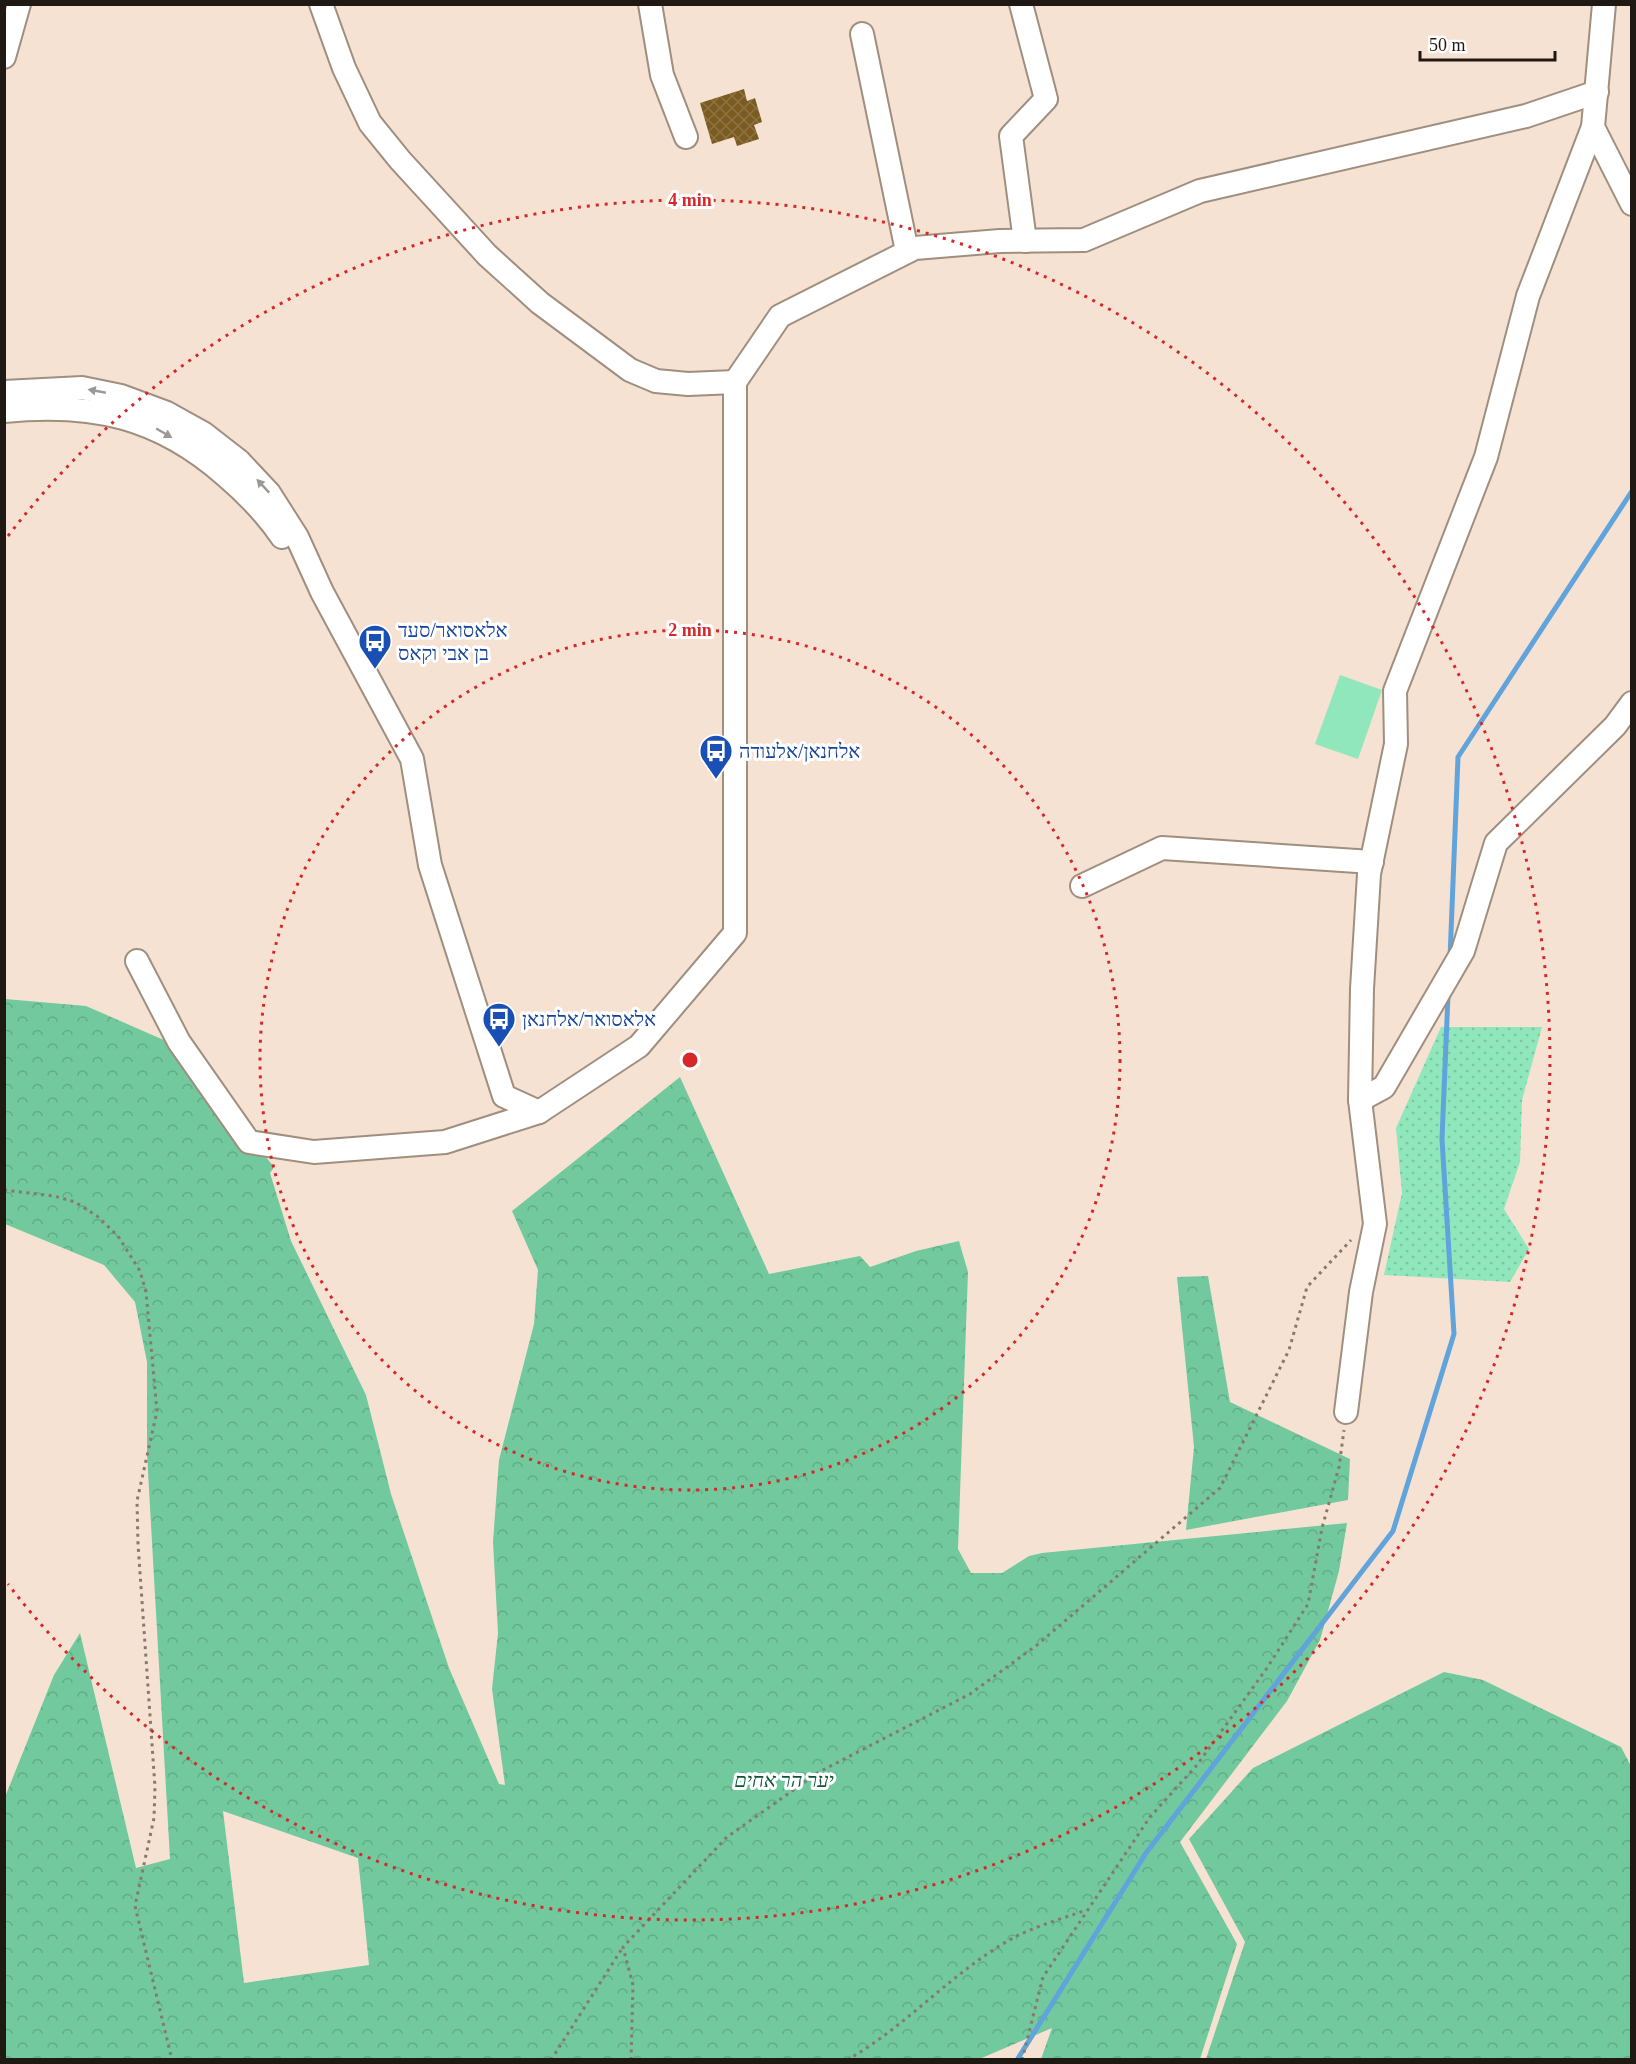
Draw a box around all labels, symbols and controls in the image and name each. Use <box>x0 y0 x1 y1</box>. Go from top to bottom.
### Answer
scale bar <box>1420 24 1555 62</box>
text: 50 m <box>1429 35 1466 55</box>
text: 4 min <box>668 190 712 210</box>
one-way arrow <box>88 386 107 395</box>
one-way arrow <box>156 428 173 438</box>
one-way arrow <box>256 479 270 494</box>
place label: אלאסואר/סעד בן אבי וקאס <box>398 619 508 664</box>
text: 2 min <box>668 620 712 640</box>
bus stop icon: אלאסואר/סעד בן אבי וקאס <box>357 623 393 670</box>
bus stop icon: אלחנאן/אלעודה <box>698 733 734 780</box>
place label: אלחנאן/אלעודה <box>739 740 860 762</box>
bus stop icon: אלאסואר/אלחנאן <box>481 1001 517 1048</box>
place label: אלאסואר/אלחנאן <box>522 1008 656 1030</box>
centre of rings <box>680 1050 700 1070</box>
park label: יער הר אחים <box>734 1769 834 1791</box>

